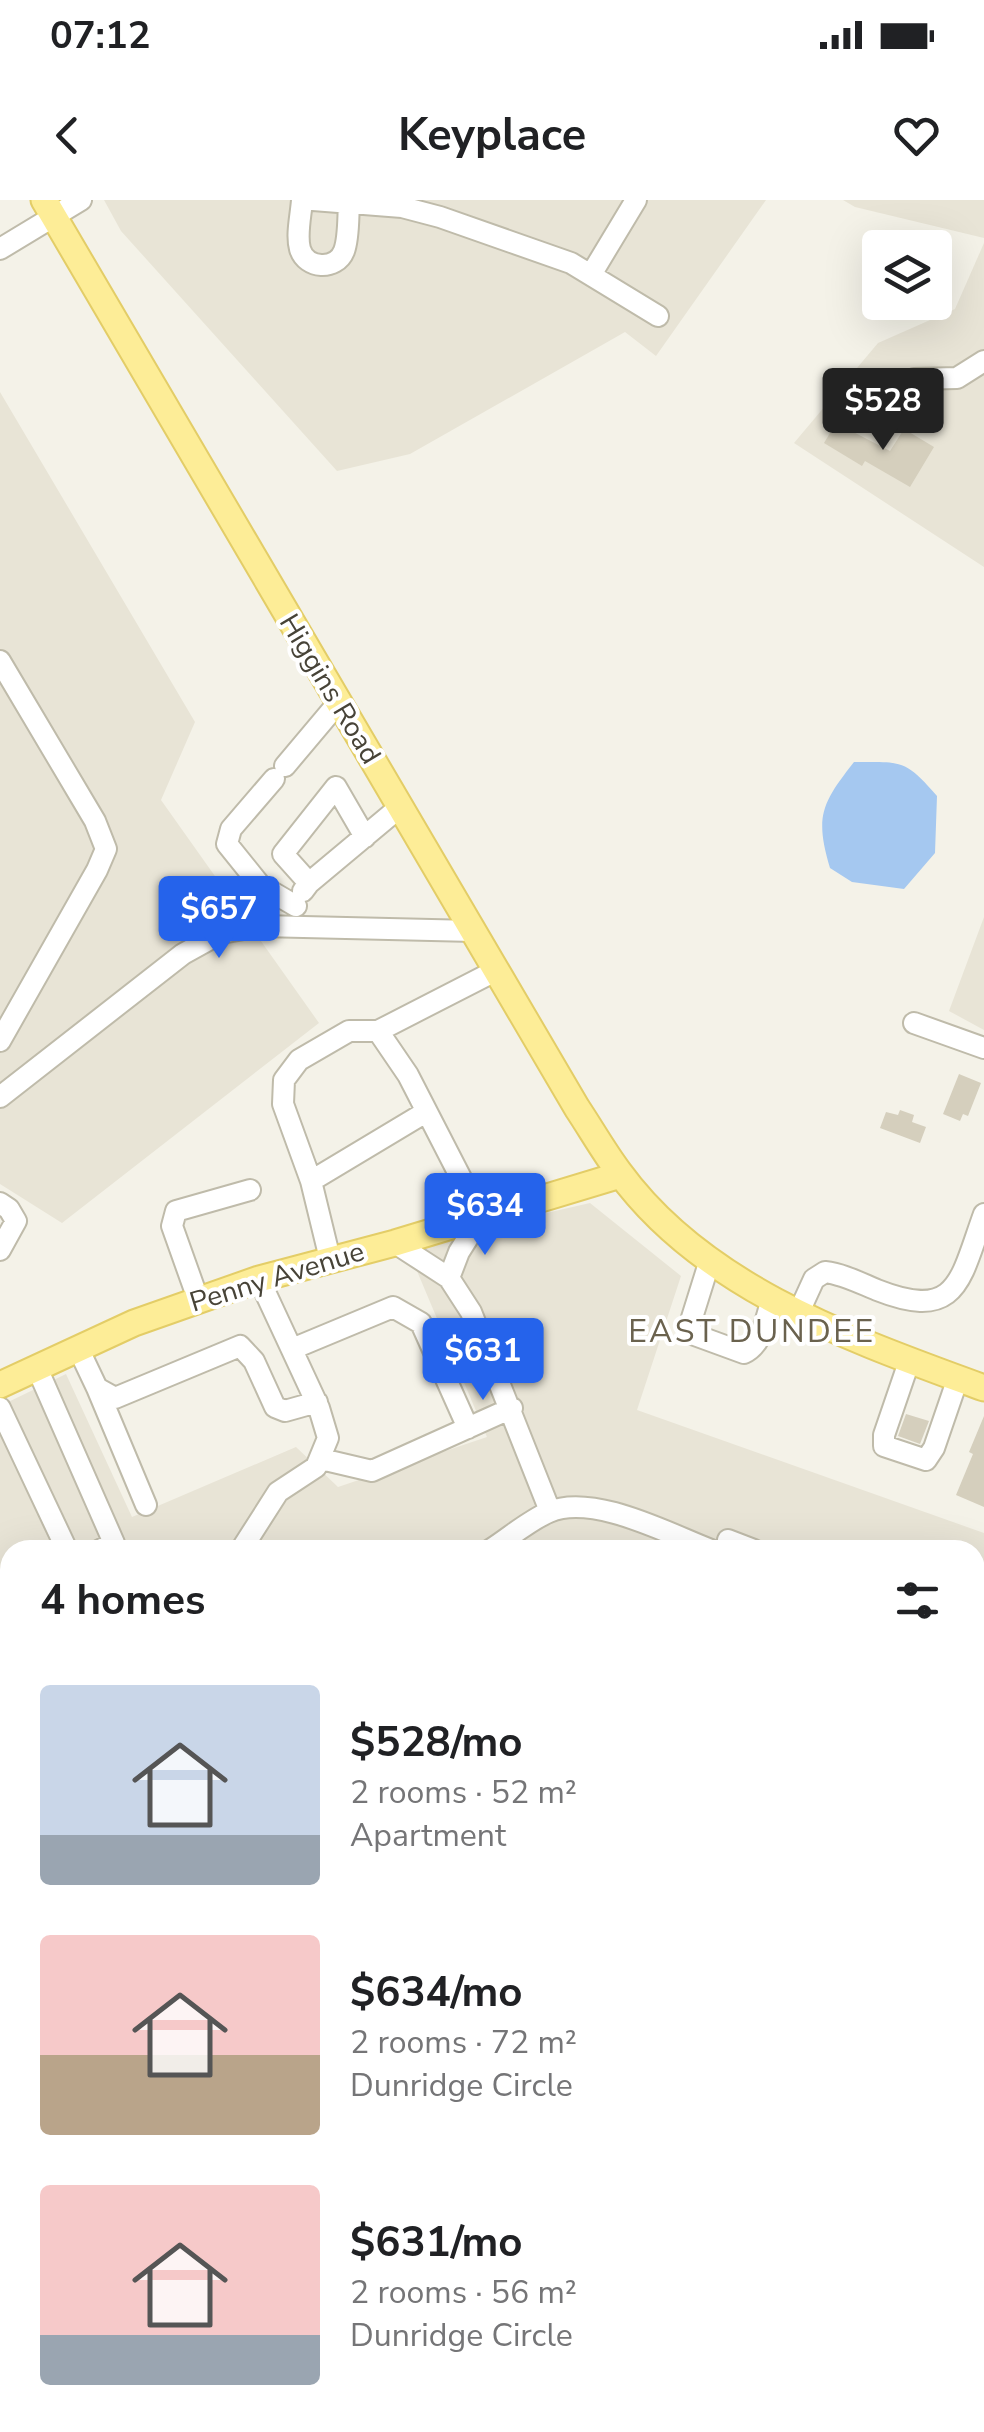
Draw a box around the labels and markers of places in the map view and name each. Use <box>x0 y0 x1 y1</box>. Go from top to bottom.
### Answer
pin: $528 <box>824 368 942 453</box>
pin: $657 <box>160 876 278 961</box>
pin: $634 <box>426 1173 544 1258</box>
pin: $631 <box>424 1318 542 1403</box>

